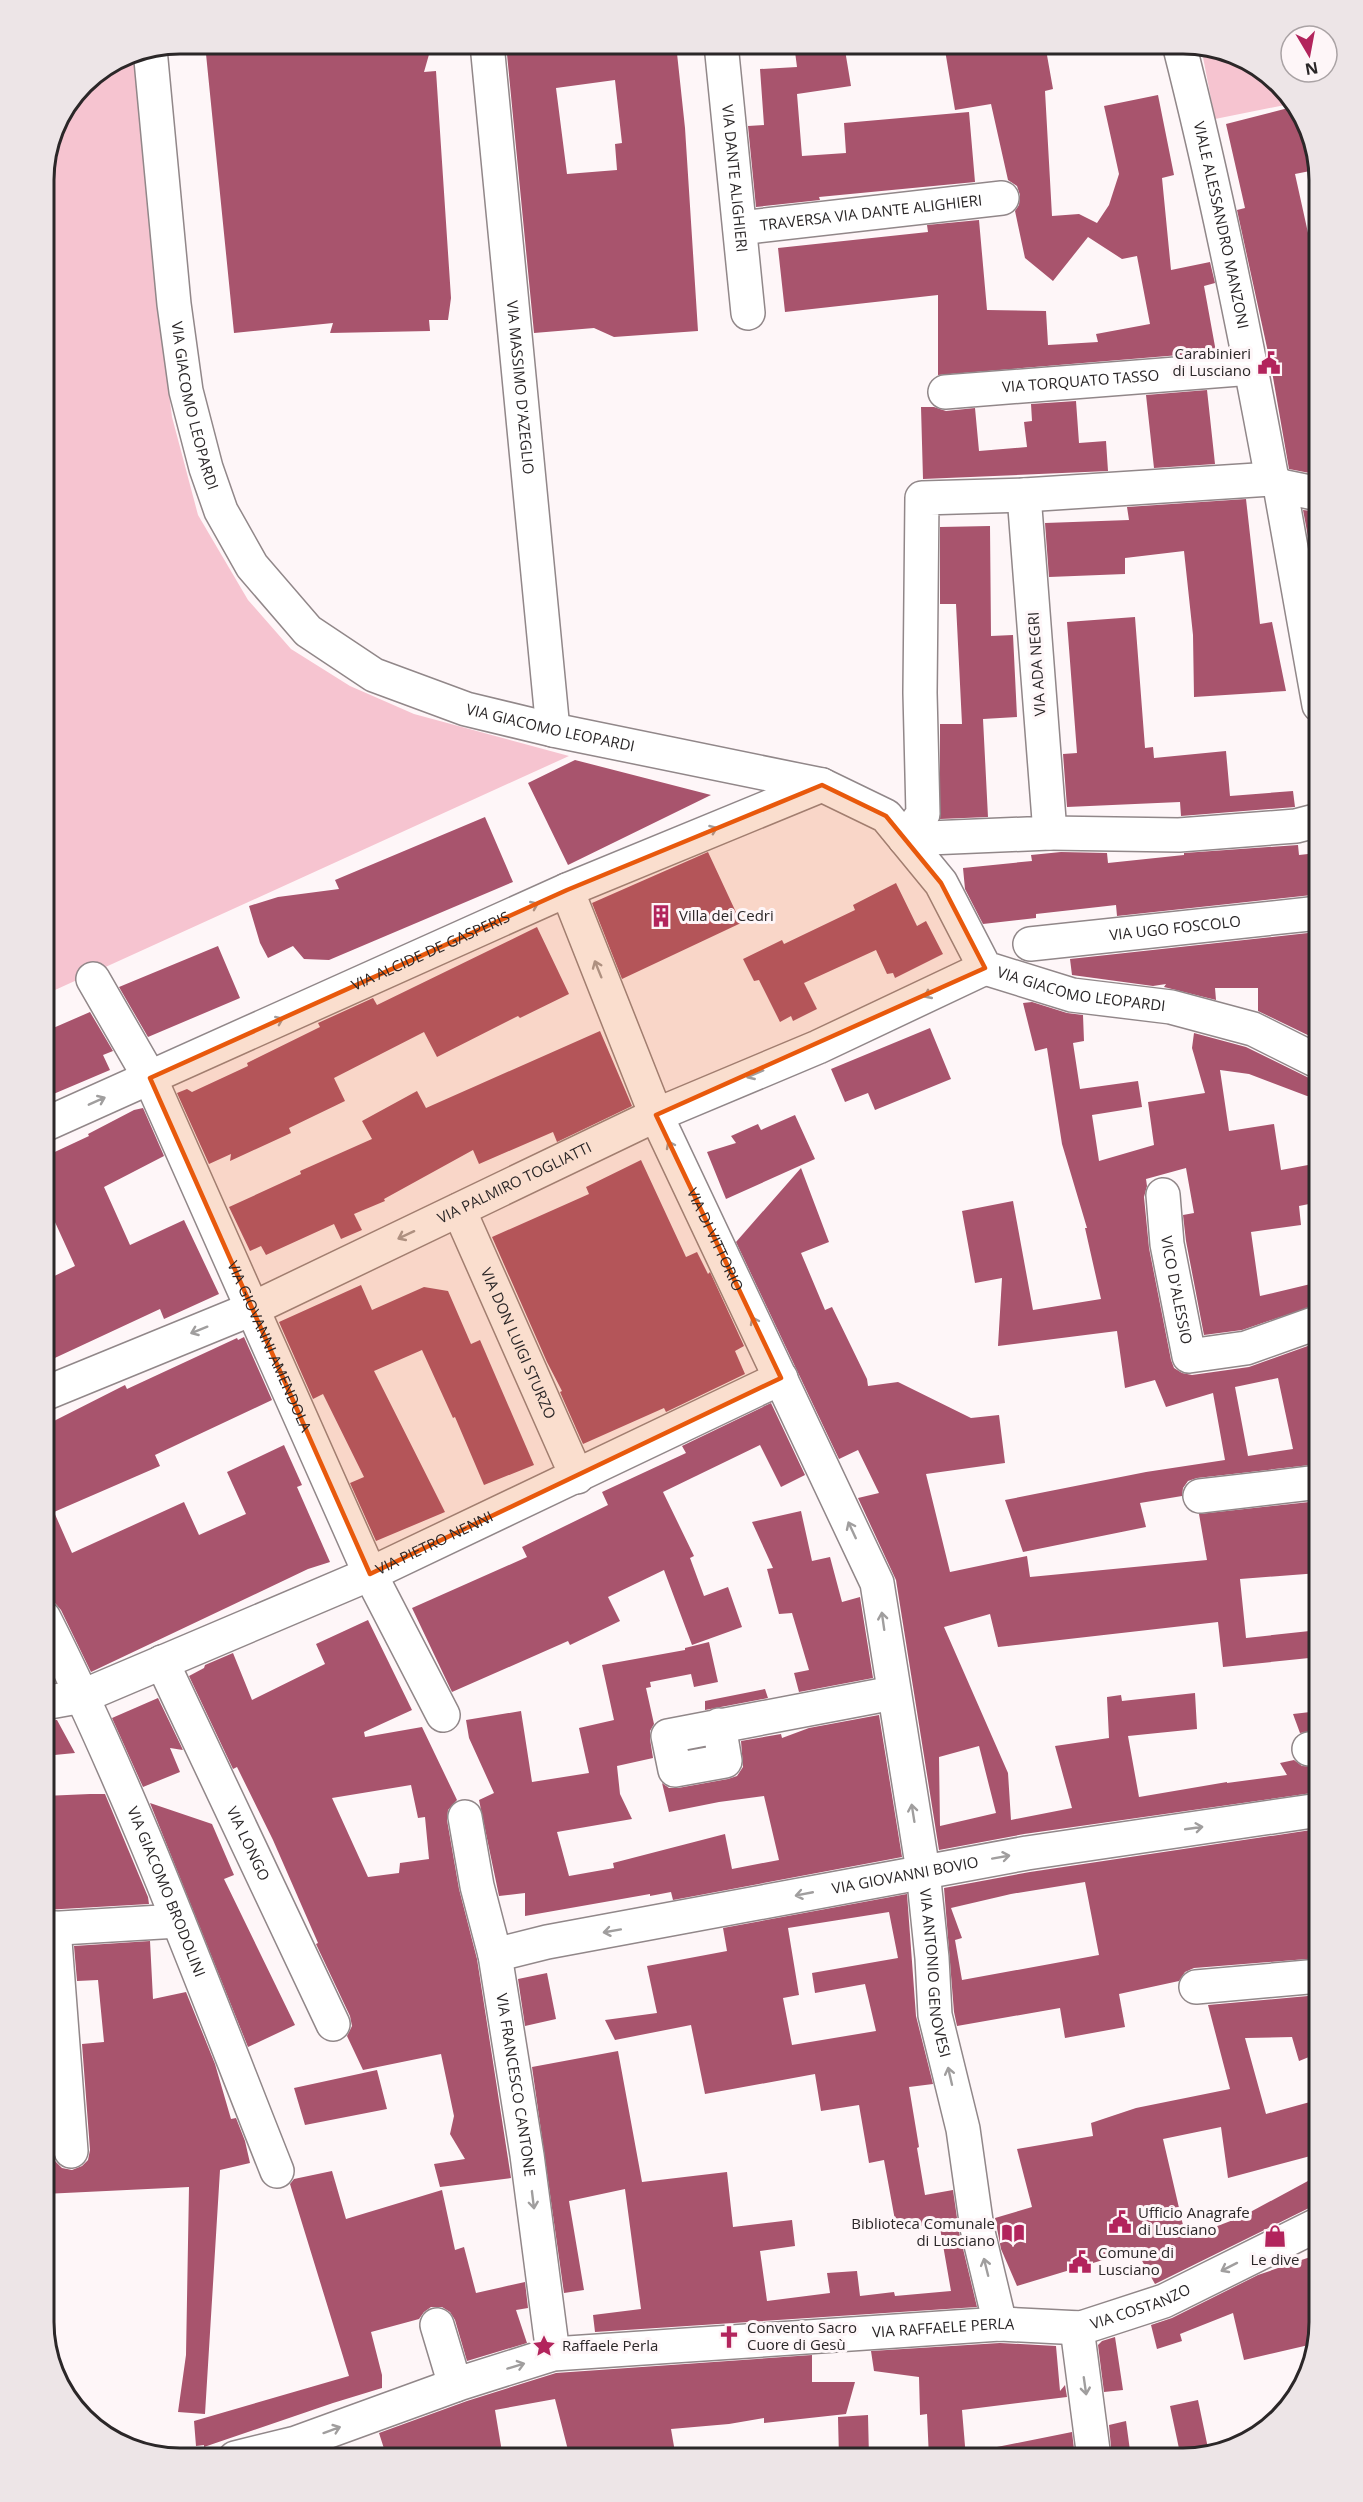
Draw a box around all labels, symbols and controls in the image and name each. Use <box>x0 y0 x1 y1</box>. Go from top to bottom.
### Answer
north arrow <box>1279 24 1339 84</box>
text: N <box>1303 57 1320 81</box>
street label: VIA DANTE ALIGHIERI <box>718 103 753 253</box>
street label: VIALE ALESSANDRO MANZONI <box>1189 119 1254 330</box>
street label: TRAVERSA VIA DANTE ALIGHIERI <box>759 189 983 235</box>
street label: VIA MASSIMO D'AZEGLIO <box>503 299 539 475</box>
street label: VIA GIACOMO LEOPARDI <box>168 320 224 492</box>
place label: Carabinieri di Lusciano <box>1172 343 1251 380</box>
public building icon: Carabinieri di Lusciano <box>1256 350 1282 376</box>
street label: VIA TORQUATO TASSO <box>1001 364 1160 397</box>
street label: VIA ADA NEGRI <box>1022 611 1050 717</box>
street label: VIA GIACOMO LEOPARDI <box>464 698 637 755</box>
one-way arrow <box>700 825 718 836</box>
one-way arrow <box>520 901 538 912</box>
building icon: Villa dei Cedri <box>648 903 674 929</box>
place label: Villa dei Cedri <box>679 905 774 925</box>
street label: VIA ALCIDE DE GASPERIS <box>348 906 513 995</box>
street label: VIA UGO FOSCOLO <box>1108 910 1242 944</box>
one-way arrow <box>592 960 603 979</box>
street label: VIA GIACOMO LEOPARDI <box>995 961 1167 1015</box>
one-way arrow <box>924 987 942 999</box>
one-way arrow <box>266 1015 284 1027</box>
one-way arrow <box>746 1069 764 1080</box>
one-way arrow <box>88 1095 106 1107</box>
street label: VIA PALMIRO TOGLIATTI <box>434 1136 594 1227</box>
one-way arrow <box>666 1141 678 1159</box>
street label: VIA DI VITTORIO <box>683 1184 749 1294</box>
one-way arrow <box>398 1230 416 1242</box>
street label: VICO D'ALESSIO <box>1157 1235 1197 1346</box>
street label: VIA GIOVANNI AMENDOLA <box>223 1257 317 1435</box>
street label: VIA DON LUIGI STURZO <box>477 1264 561 1422</box>
one-way arrow <box>750 1317 762 1335</box>
one-way arrow <box>191 1325 209 1336</box>
street label: VIA PIETRO NENNI <box>372 1506 496 1579</box>
one-way arrow <box>846 1522 858 1540</box>
one-way arrow <box>877 1611 888 1631</box>
street label: VIA GIACOMO BRODOLINI <box>123 1803 211 1980</box>
street label: VIA LONGO <box>223 1803 275 1884</box>
one-way arrow <box>907 1804 918 1824</box>
one-way arrow <box>1184 1823 1203 1834</box>
street label: VIA GIOVANNI BOVIO <box>830 1851 980 1898</box>
one-way arrow <box>991 1851 1010 1862</box>
street label: VIA ANTONIO GENOVESI <box>916 1887 956 2059</box>
one-way arrow <box>794 1889 814 1900</box>
one-way arrow <box>603 1926 622 1937</box>
street label: VIA FRANCESCO CANTONE <box>492 1992 541 2178</box>
one-way arrow <box>944 2067 956 2086</box>
one-way arrow <box>528 2189 539 2209</box>
place label: Ufficio Anagrafe di Lusciano <box>1138 2202 1250 2239</box>
public building icon: Ufficio Anagrafe di Lusciano <box>1107 2209 1133 2235</box>
place label: Biblioteca Comunale di Lusciano <box>851 2213 995 2250</box>
library icon: Biblioteca Comunale di Lusciano <box>1000 2220 1026 2246</box>
shop icon: Le dive <box>1262 2223 1288 2249</box>
place label: Comune di Lusciano <box>1098 2242 1174 2279</box>
public building icon: Comune di Lusciano <box>1067 2249 1093 2275</box>
place label: Le dive <box>1250 2249 1300 2269</box>
one-way arrow <box>980 2258 992 2277</box>
one-way arrow <box>1221 2261 1238 2273</box>
street label: VIA COSTANZO <box>1088 2279 1193 2333</box>
street label: VIA RAFFAELE PERLA <box>871 2313 1016 2342</box>
place label: Convento Sacro Cuore di Gesù <box>747 2317 857 2354</box>
church icon: Convento Sacro Cuore di Gesù <box>716 2324 742 2350</box>
place icon: Raffaele Perla <box>531 2333 557 2359</box>
place label: Raffaele Perla <box>562 2335 658 2355</box>
one-way arrow <box>506 2359 525 2370</box>
one-way arrow <box>1079 2375 1090 2395</box>
one-way arrow <box>322 2424 341 2435</box>

